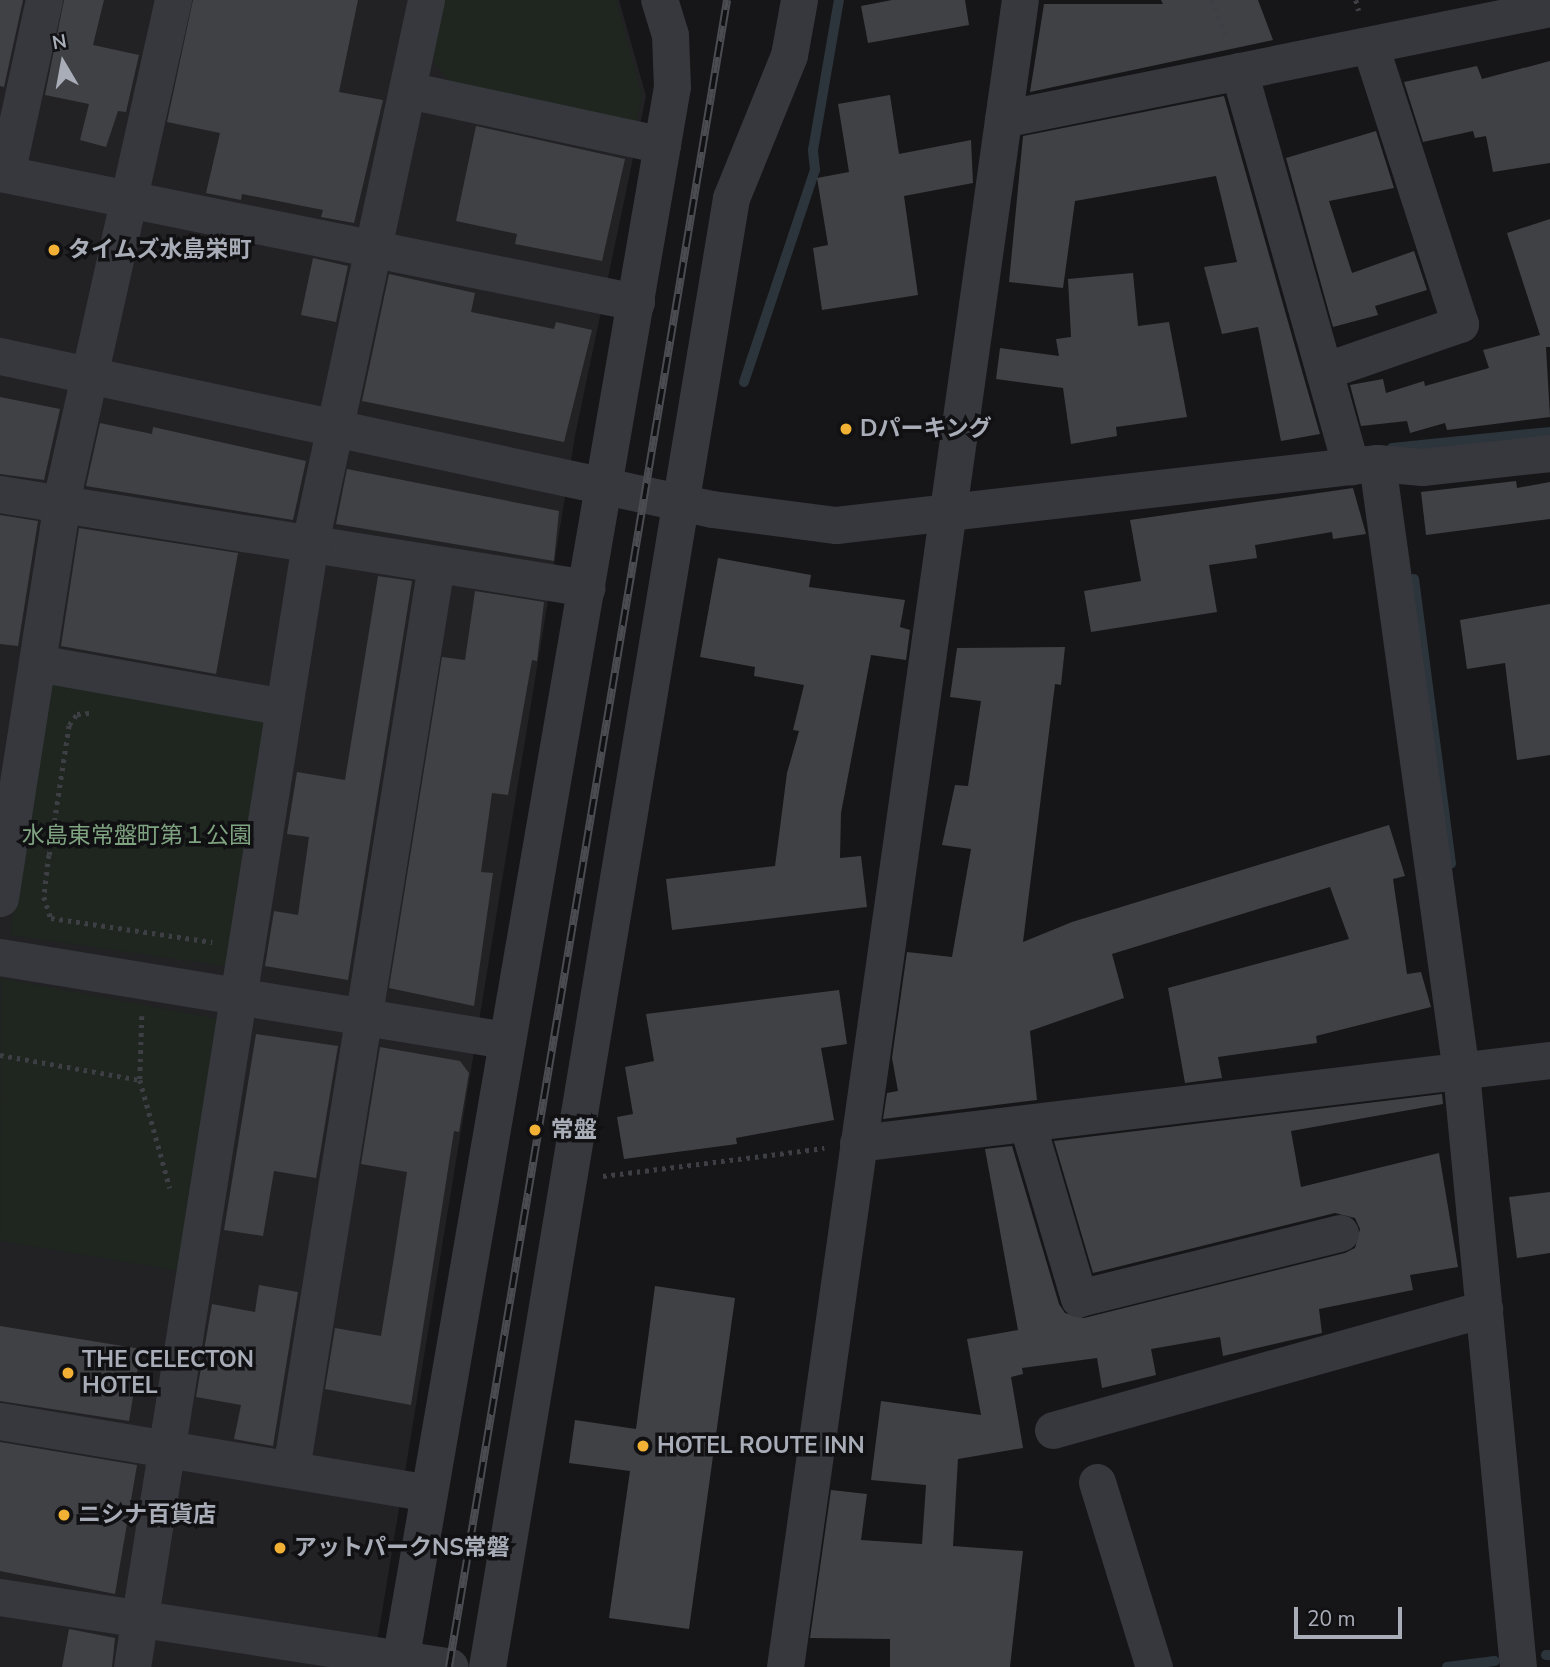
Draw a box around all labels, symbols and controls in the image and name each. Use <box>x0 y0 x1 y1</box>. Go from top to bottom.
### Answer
north arrow <box>28 28 98 98</box>
text: N <box>50 28 69 56</box>
place label: タイムズ水島栄町 <box>68 236 252 264</box>
marker: タイムズ水島栄町 <box>46 242 62 258</box>
place label: Dパーキング <box>860 415 993 443</box>
marker: Dパーキング <box>838 421 854 437</box>
park label: 水島東常盤町第１公園 <box>22 822 252 850</box>
place label: 常盤 <box>551 1116 597 1144</box>
marker: 常盤 <box>525 1120 545 1140</box>
place label: THE CELECTON HOTEL <box>82 1346 254 1400</box>
marker: THE CELECTON HOTEL <box>60 1365 76 1381</box>
place label: HOTEL ROUTE INN <box>657 1432 865 1460</box>
marker: HOTEL ROUTE INN <box>635 1438 651 1454</box>
place label: ニシナ百貨店 <box>78 1501 216 1529</box>
marker: ニシナ百貨店 <box>56 1507 72 1523</box>
place label: アットパークNS常磐 <box>294 1534 510 1562</box>
marker: アットパークNS常磐 <box>272 1540 288 1556</box>
scale bar <box>1298 1594 1406 1638</box>
text: 20 m <box>1307 1605 1356 1633</box>

